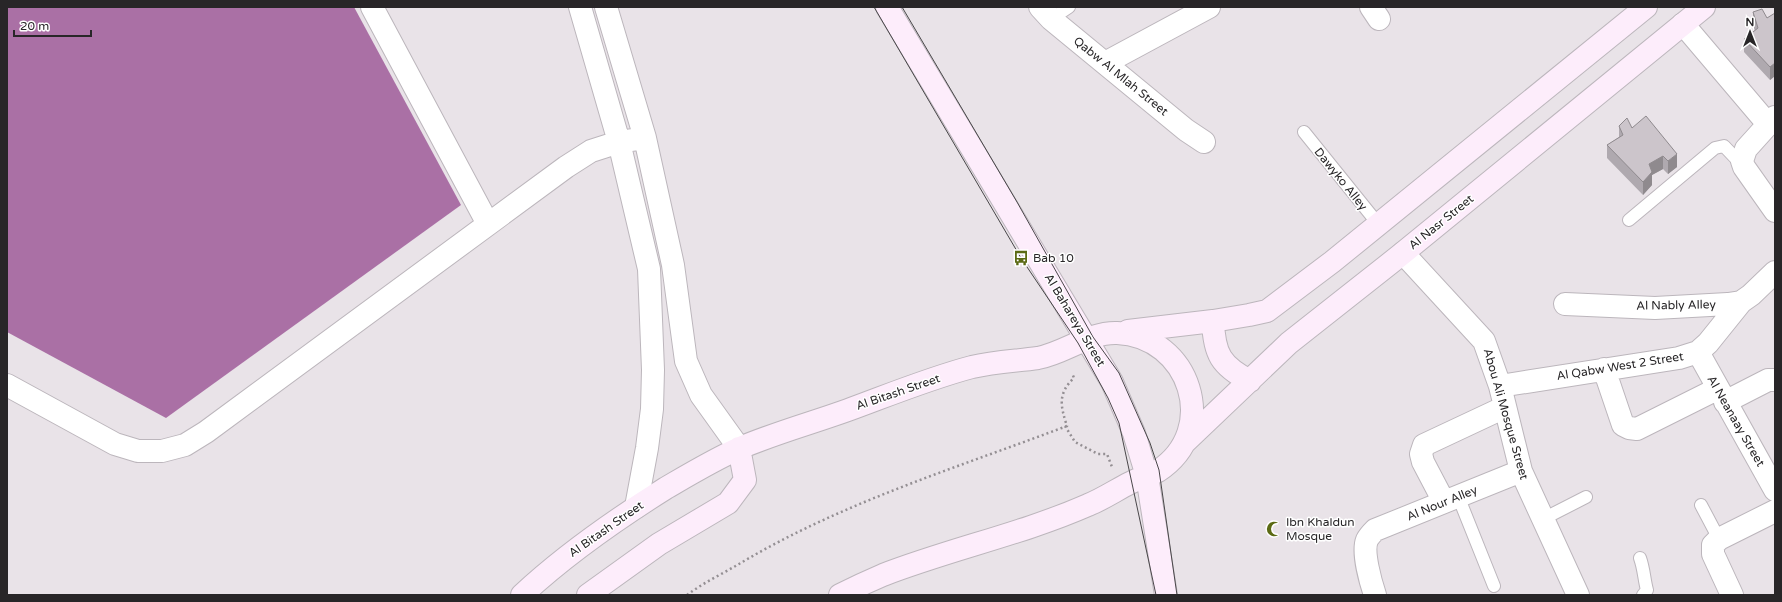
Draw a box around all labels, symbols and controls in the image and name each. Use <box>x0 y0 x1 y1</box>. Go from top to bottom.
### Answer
scale bar <box>14 12 91 38</box>
north arrow <box>1730 12 1770 52</box>
text: N <box>1746 16 1754 29</box>
text: 20 m <box>20 19 49 33</box>
street label: Qabw Al Mlah Street <box>1071 34 1171 119</box>
street label: Dawyko Alley <box>1312 145 1371 214</box>
street label: Al Nasr Street <box>1406 191 1476 252</box>
bus stop icon: Bab 10 <box>1012 249 1030 267</box>
place label: Bab 10 <box>1033 251 1074 265</box>
street label: Al Bahareya Street <box>1042 271 1108 369</box>
street label: Al Nably Alley <box>1636 297 1716 313</box>
street label: Abou Ali Mosque Street <box>1481 347 1532 482</box>
street label: Al Qabw West 2 Street <box>1556 349 1685 383</box>
street label: Al Bitash Street <box>854 371 942 413</box>
street label: Al Neanaay Street <box>1704 373 1768 469</box>
street label: Al Nour Alley <box>1405 482 1480 524</box>
street label: Al Bitash Street <box>566 498 646 560</box>
place label: Ibn Khaldun Mosque <box>1286 515 1355 543</box>
mosque icon: Ibn Khaldun Mosque <box>1265 520 1283 538</box>

